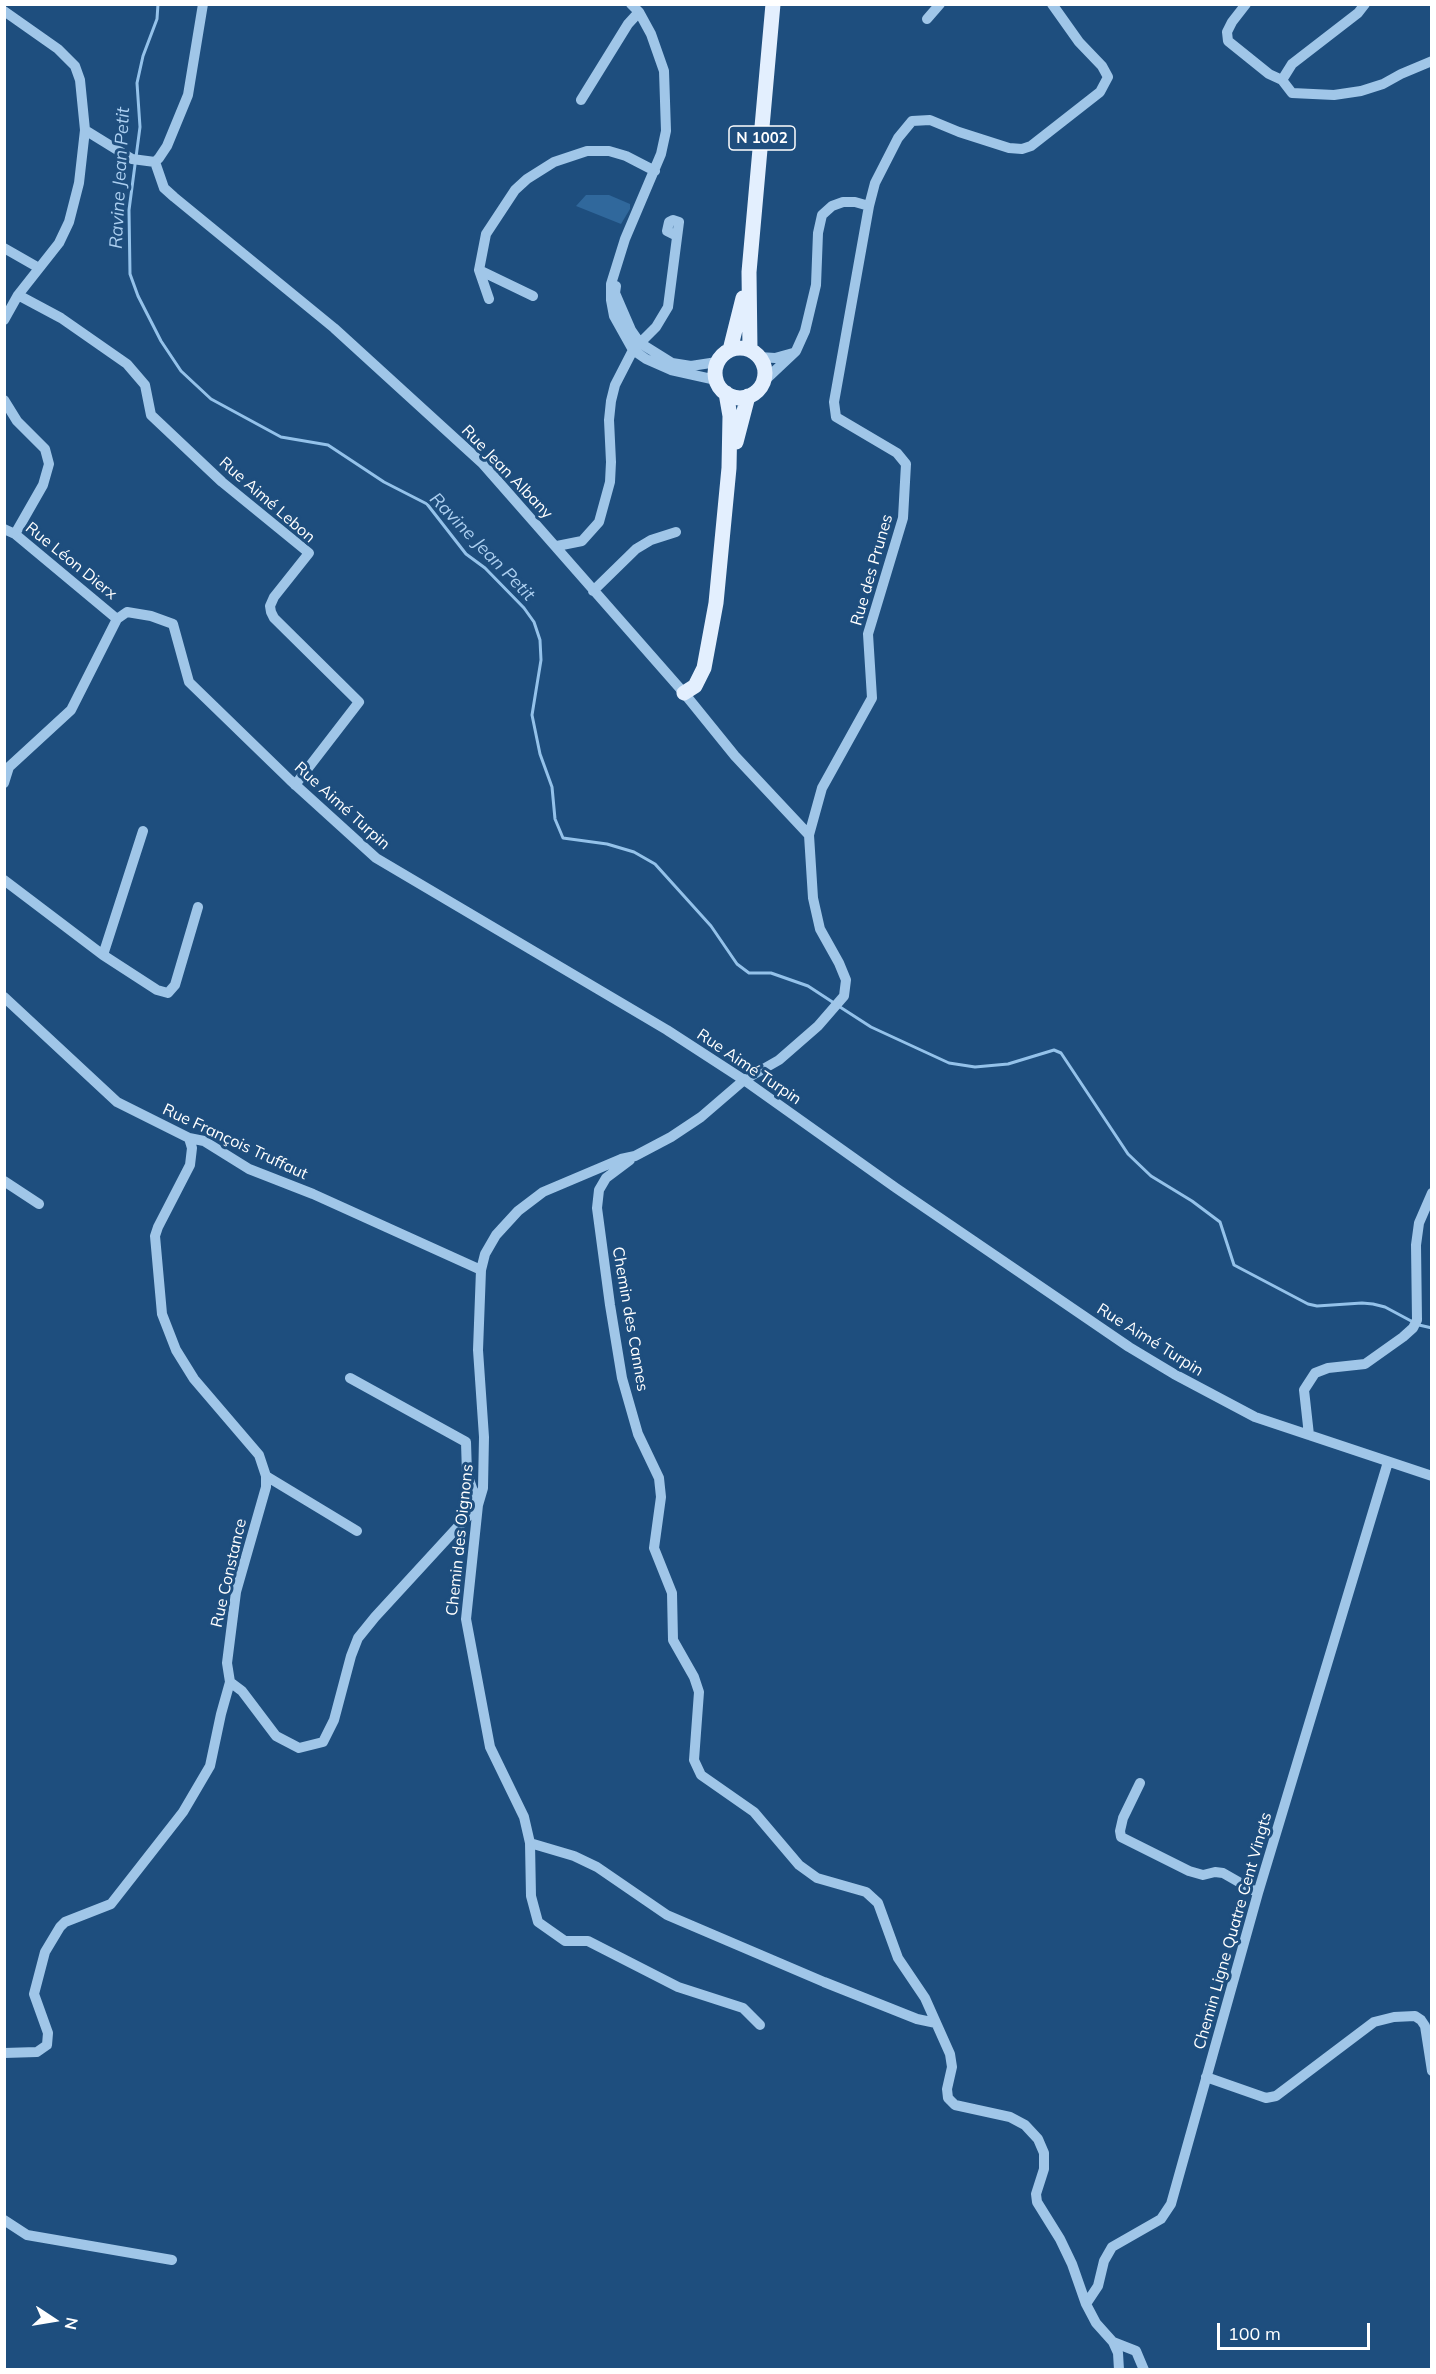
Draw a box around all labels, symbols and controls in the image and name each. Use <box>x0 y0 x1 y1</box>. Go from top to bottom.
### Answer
water label: Ravine Jean Petit <box>106 107 134 249</box>
road number: N 1002 <box>729 126 795 150</box>
street label: Rue Jean Albany <box>457 421 557 523</box>
street label: Rue Aimé Lebon <box>215 453 319 547</box>
water label: Ravine Jean Petit <box>425 489 539 605</box>
street label: Rue des Prunes <box>847 512 897 628</box>
street label: Rue Léon Dierx <box>21 518 121 604</box>
street label: Rue Aimé Turpin <box>290 758 394 854</box>
street label: Rue Aimé Turpin <box>693 1025 805 1109</box>
street label: Rue François Truffaut <box>159 1100 311 1184</box>
street label: Chemin des Cannes <box>608 1245 652 1393</box>
street label: Rue Aimé Turpin <box>1093 1300 1207 1380</box>
street label: Chemin des Oignons <box>442 1463 478 1617</box>
street label: Rue Constance <box>207 1517 251 1629</box>
street label: Chemin Ligne Quatre Cent Vingts <box>1190 1810 1276 2052</box>
north arrow <box>24 2290 84 2350</box>
scale bar <box>1220 2311 1373 2349</box>
text: N <box>61 2316 83 2332</box>
text: 100 m <box>1228 2322 1281 2345</box>

